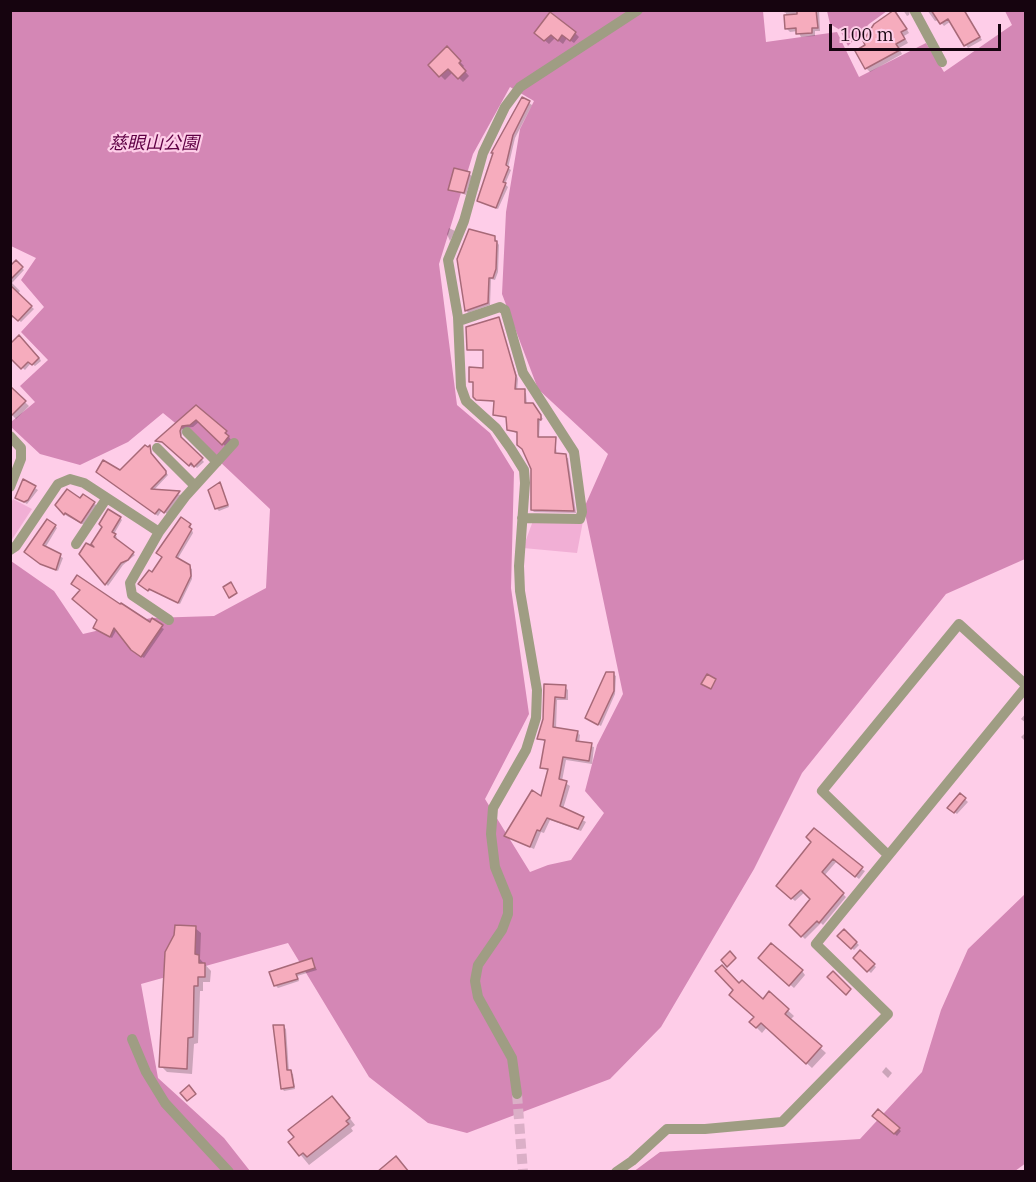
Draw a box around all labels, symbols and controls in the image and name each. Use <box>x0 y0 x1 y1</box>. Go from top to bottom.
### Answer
scale bar <box>832 12 1004 50</box>
text: 100 m <box>840 23 894 46</box>
park label: 慈眼山公園 <box>109 133 199 155</box>

